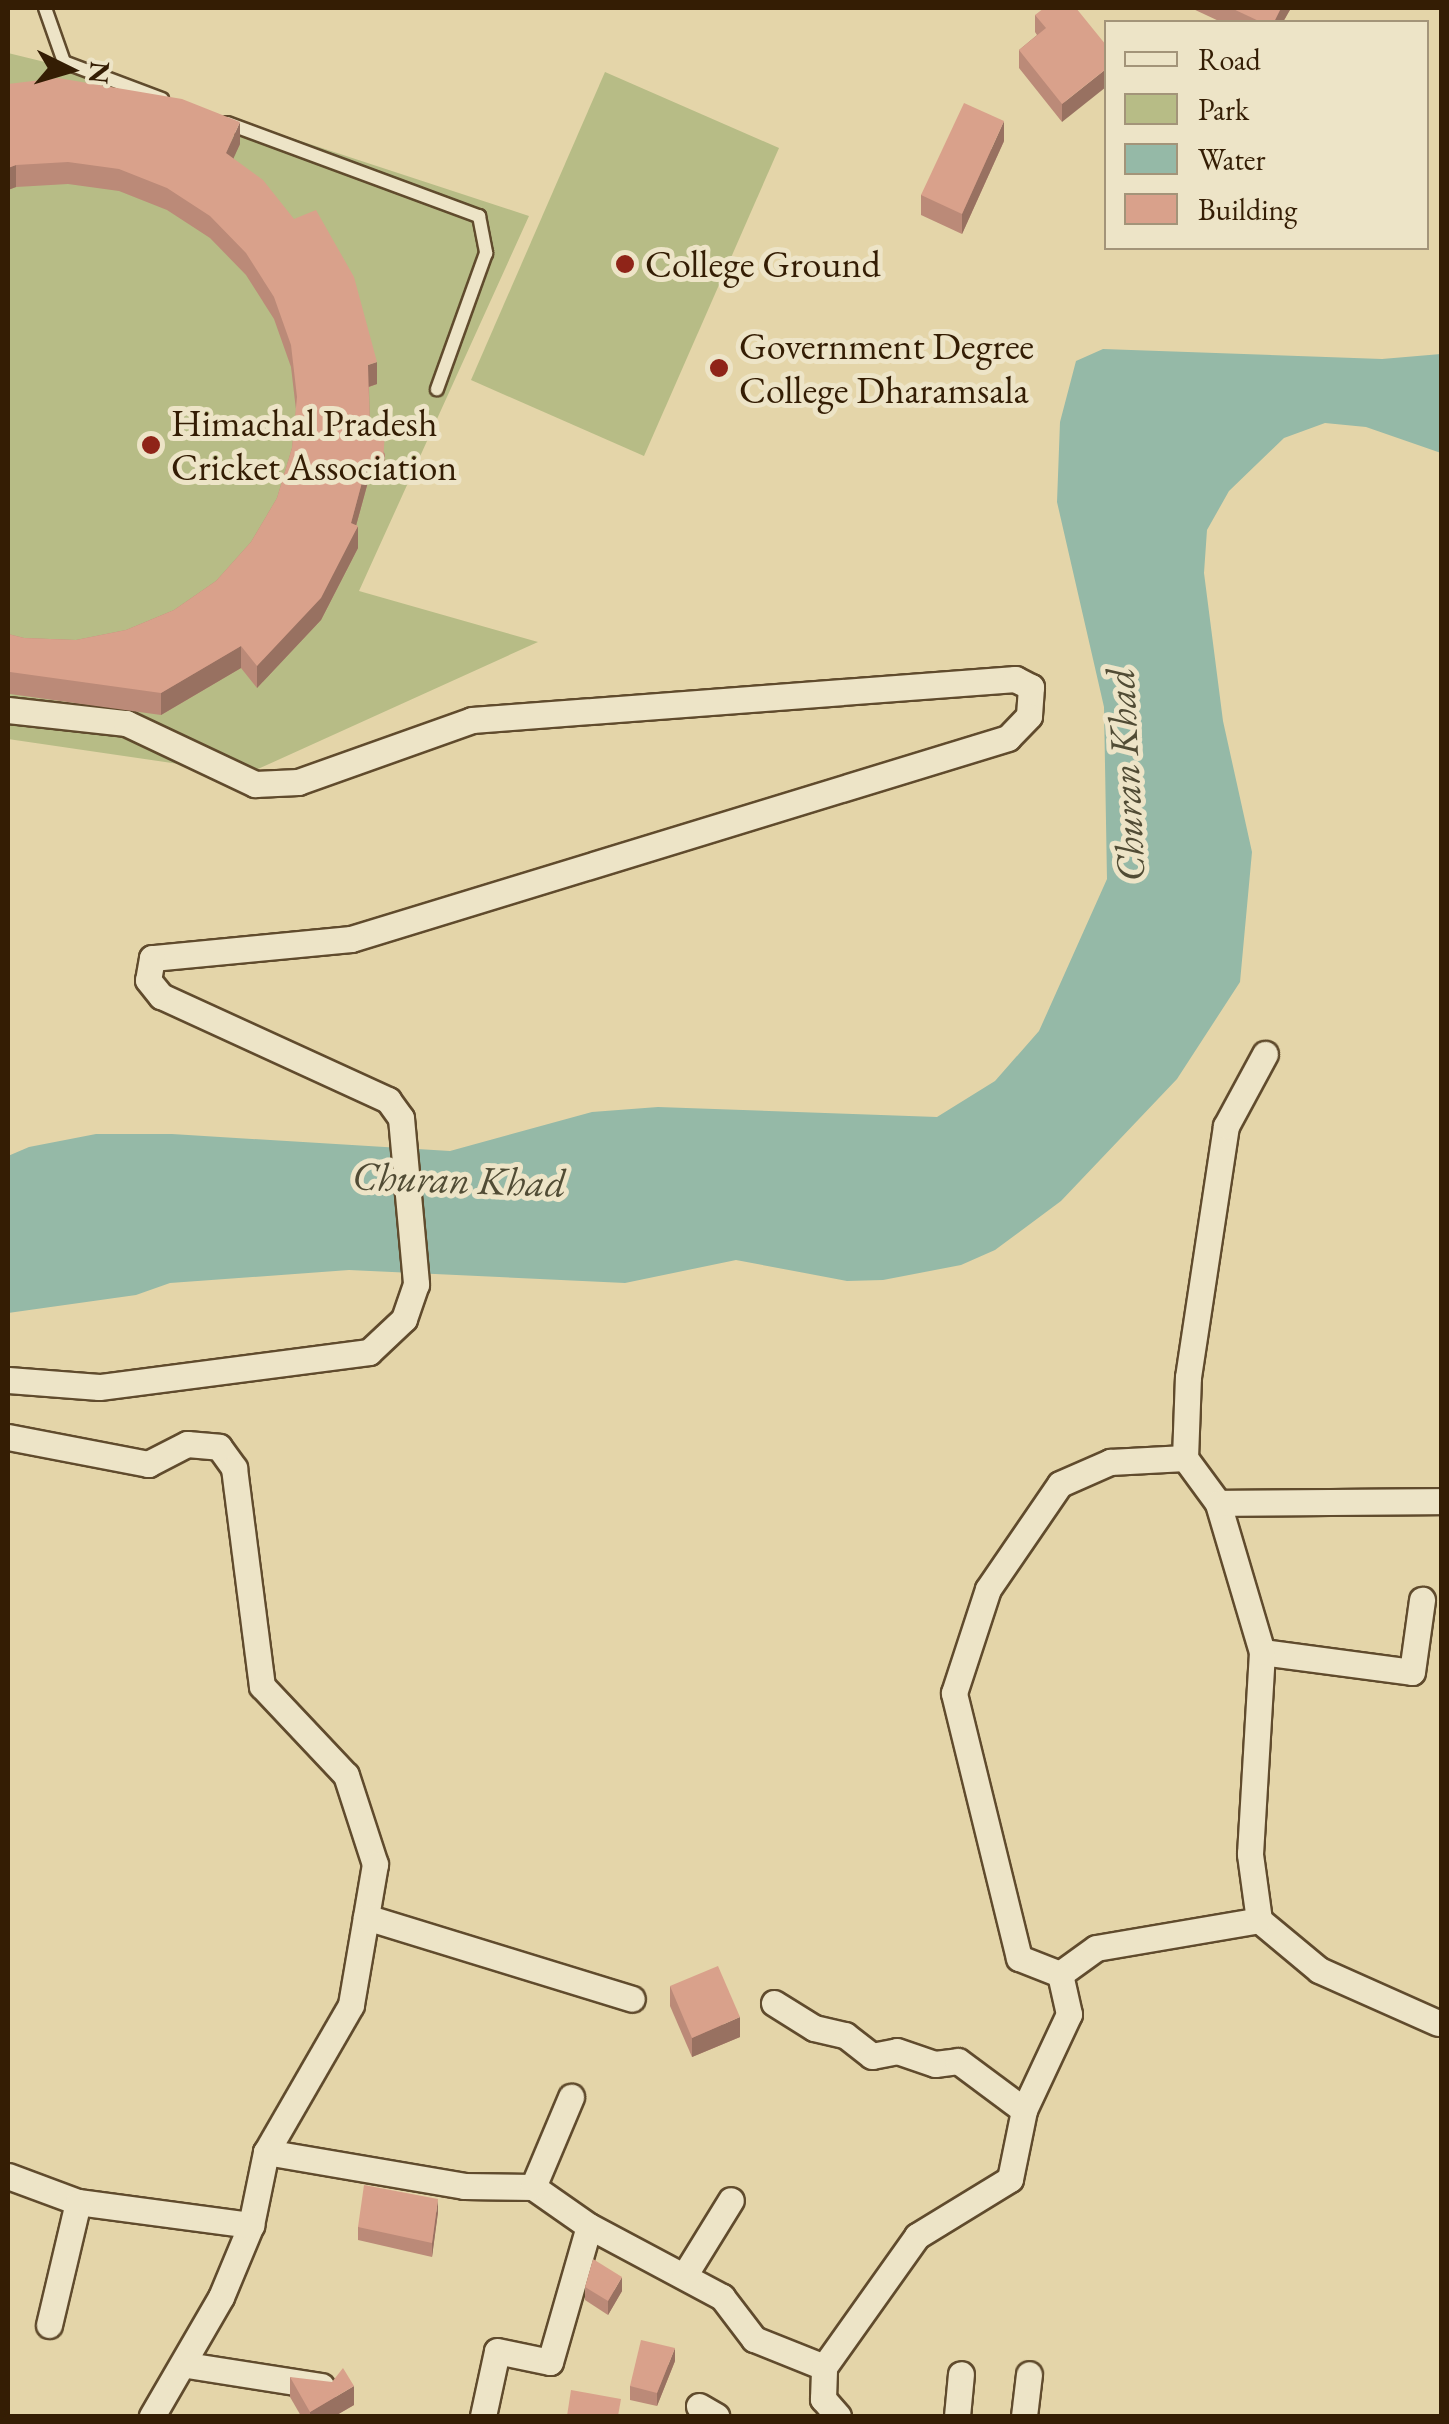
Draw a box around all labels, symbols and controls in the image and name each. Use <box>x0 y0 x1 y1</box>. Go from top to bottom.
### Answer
north arrow <box>20 20 120 120</box>
legend <box>1104 20 1429 250</box>
text: Road <box>1198 40 1261 79</box>
text: N <box>81 60 119 85</box>
text: Park <box>1198 90 1249 129</box>
text: Water <box>1198 140 1266 179</box>
text: Building <box>1198 190 1297 229</box>
place label: College Ground <box>645 241 881 287</box>
marker: College Ground <box>614 253 636 275</box>
place label: Government Degree College Dharamsala <box>739 323 1034 412</box>
marker: Government Degree College Dharamsala <box>708 357 730 379</box>
place label: Himachal Pradesh Cricket Association <box>171 400 457 489</box>
marker: Himachal Pradesh Cricket Association <box>140 434 162 456</box>
water label: Churan Khad <box>1095 667 1155 883</box>
water label: Churan Khad <box>351 1151 567 1207</box>

